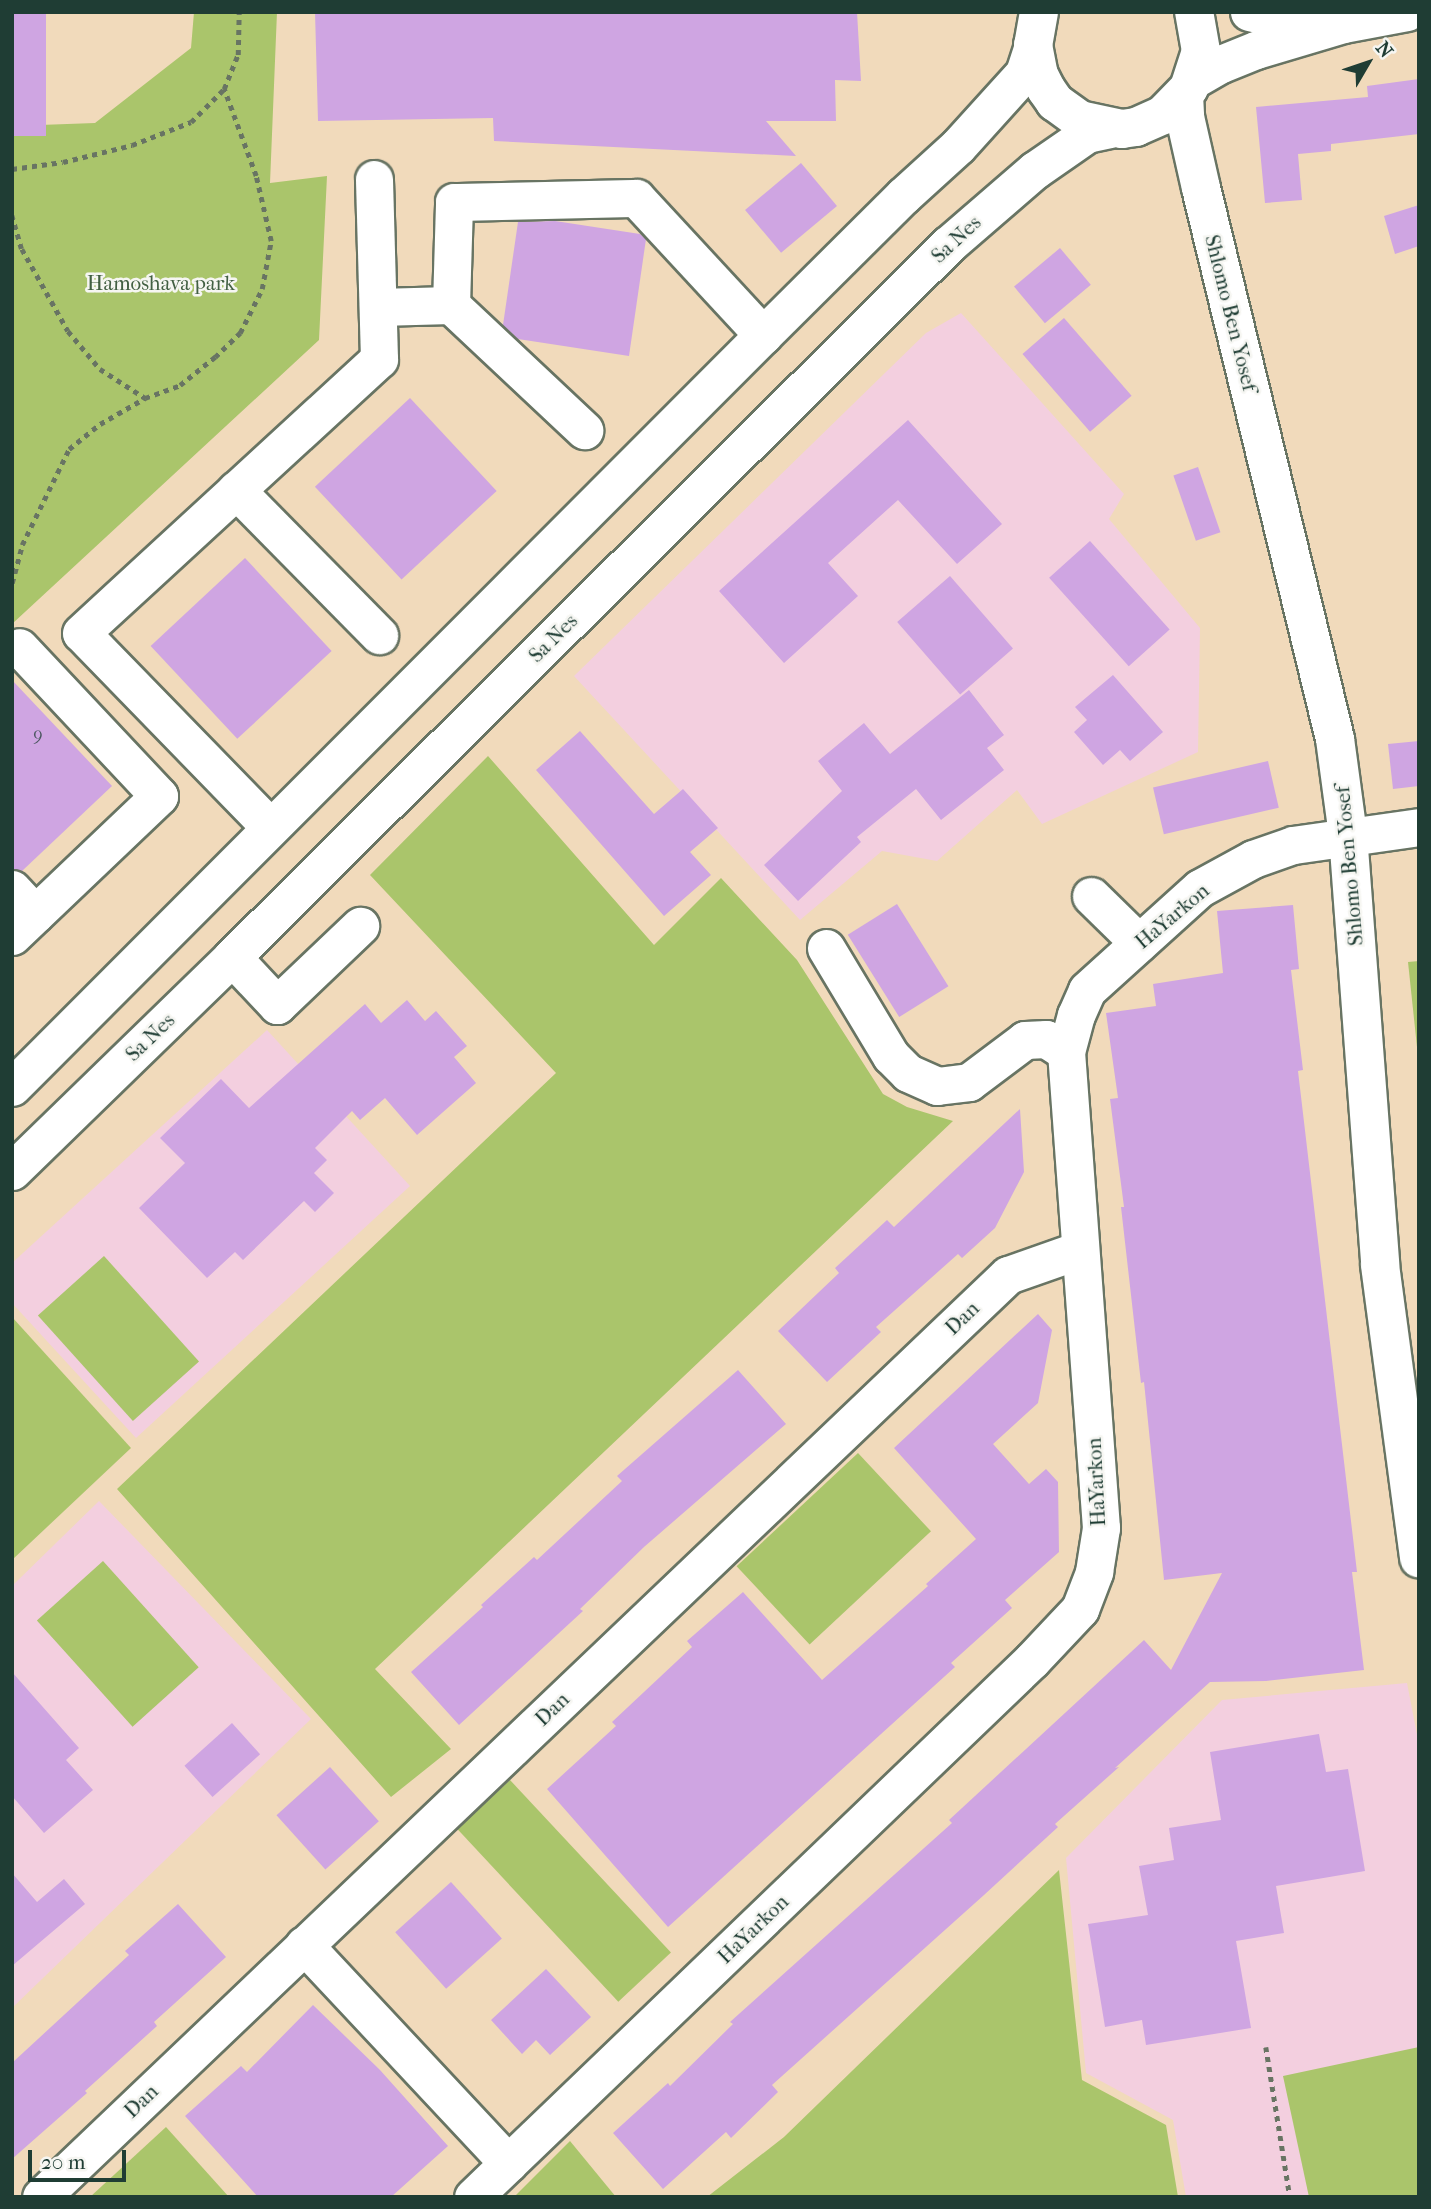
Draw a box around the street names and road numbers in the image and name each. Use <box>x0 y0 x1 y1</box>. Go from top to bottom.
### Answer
street label: Sa Nes <box>926 210 986 268</box>
street label: Shlomo Ben Yosef <box>1199 232 1263 394</box>
street label: Sa Nes <box>523 608 583 668</box>
street label: Shlomo Ben Yosef <box>1329 785 1369 947</box>
street label: HaYarkon <box>1130 878 1214 954</box>
street label: Sa Nes <box>120 1008 180 1066</box>
street label: Dan <box>940 1296 984 1340</box>
street label: HaYarkon <box>1081 1437 1111 1527</box>
street label: Dan <box>530 1687 574 1731</box>
street label: HaYarkon <box>712 1889 794 1969</box>
street label: Dan <box>119 2079 163 2123</box>

